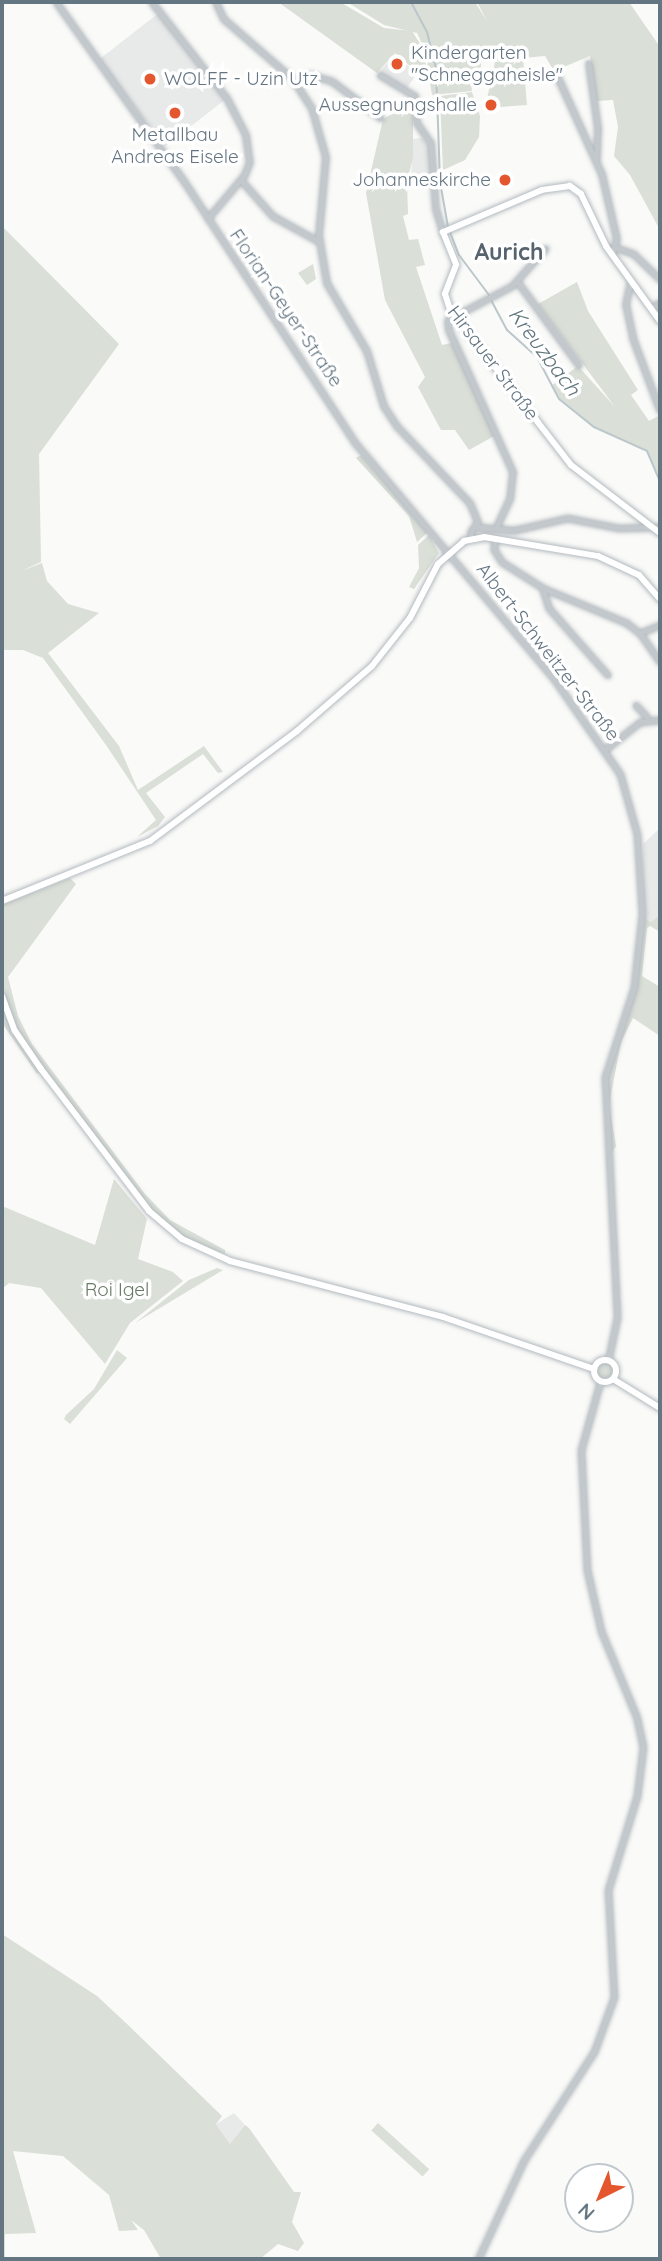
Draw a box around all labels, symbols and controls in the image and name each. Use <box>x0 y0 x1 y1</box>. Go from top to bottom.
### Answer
place label: Kindergarten "Schneggaheisle" <box>411 42 563 86</box>
marker: Kindergarten "Schneggaheisle" <box>389 56 405 72</box>
place label: WOLFF - Uzin Utz <box>164 68 318 90</box>
marker: WOLFF - Uzin Utz <box>142 71 158 87</box>
place label: Aussegnungshalle <box>319 94 477 116</box>
marker: Aussegnungshalle <box>483 97 499 113</box>
marker: Metallbau Andreas Eisele <box>167 105 183 121</box>
place label: Metallbau Andreas Eisele <box>111 124 239 168</box>
place label: Johanneskirche <box>352 169 491 191</box>
marker: Johanneskirche <box>497 172 513 188</box>
street label: Florian-Geyer-Straße <box>225 225 347 391</box>
district label: Aurich <box>475 238 543 266</box>
street label: Hirsauer Straße <box>443 301 543 425</box>
water label: Kreuzbach <box>504 302 586 400</box>
street label: Albert-Schweitzer-Straße <box>472 559 624 745</box>
park label: Roi Igel <box>85 1279 149 1301</box>
north arrow <box>564 2163 634 2233</box>
text: N <box>573 2198 599 2225</box>

